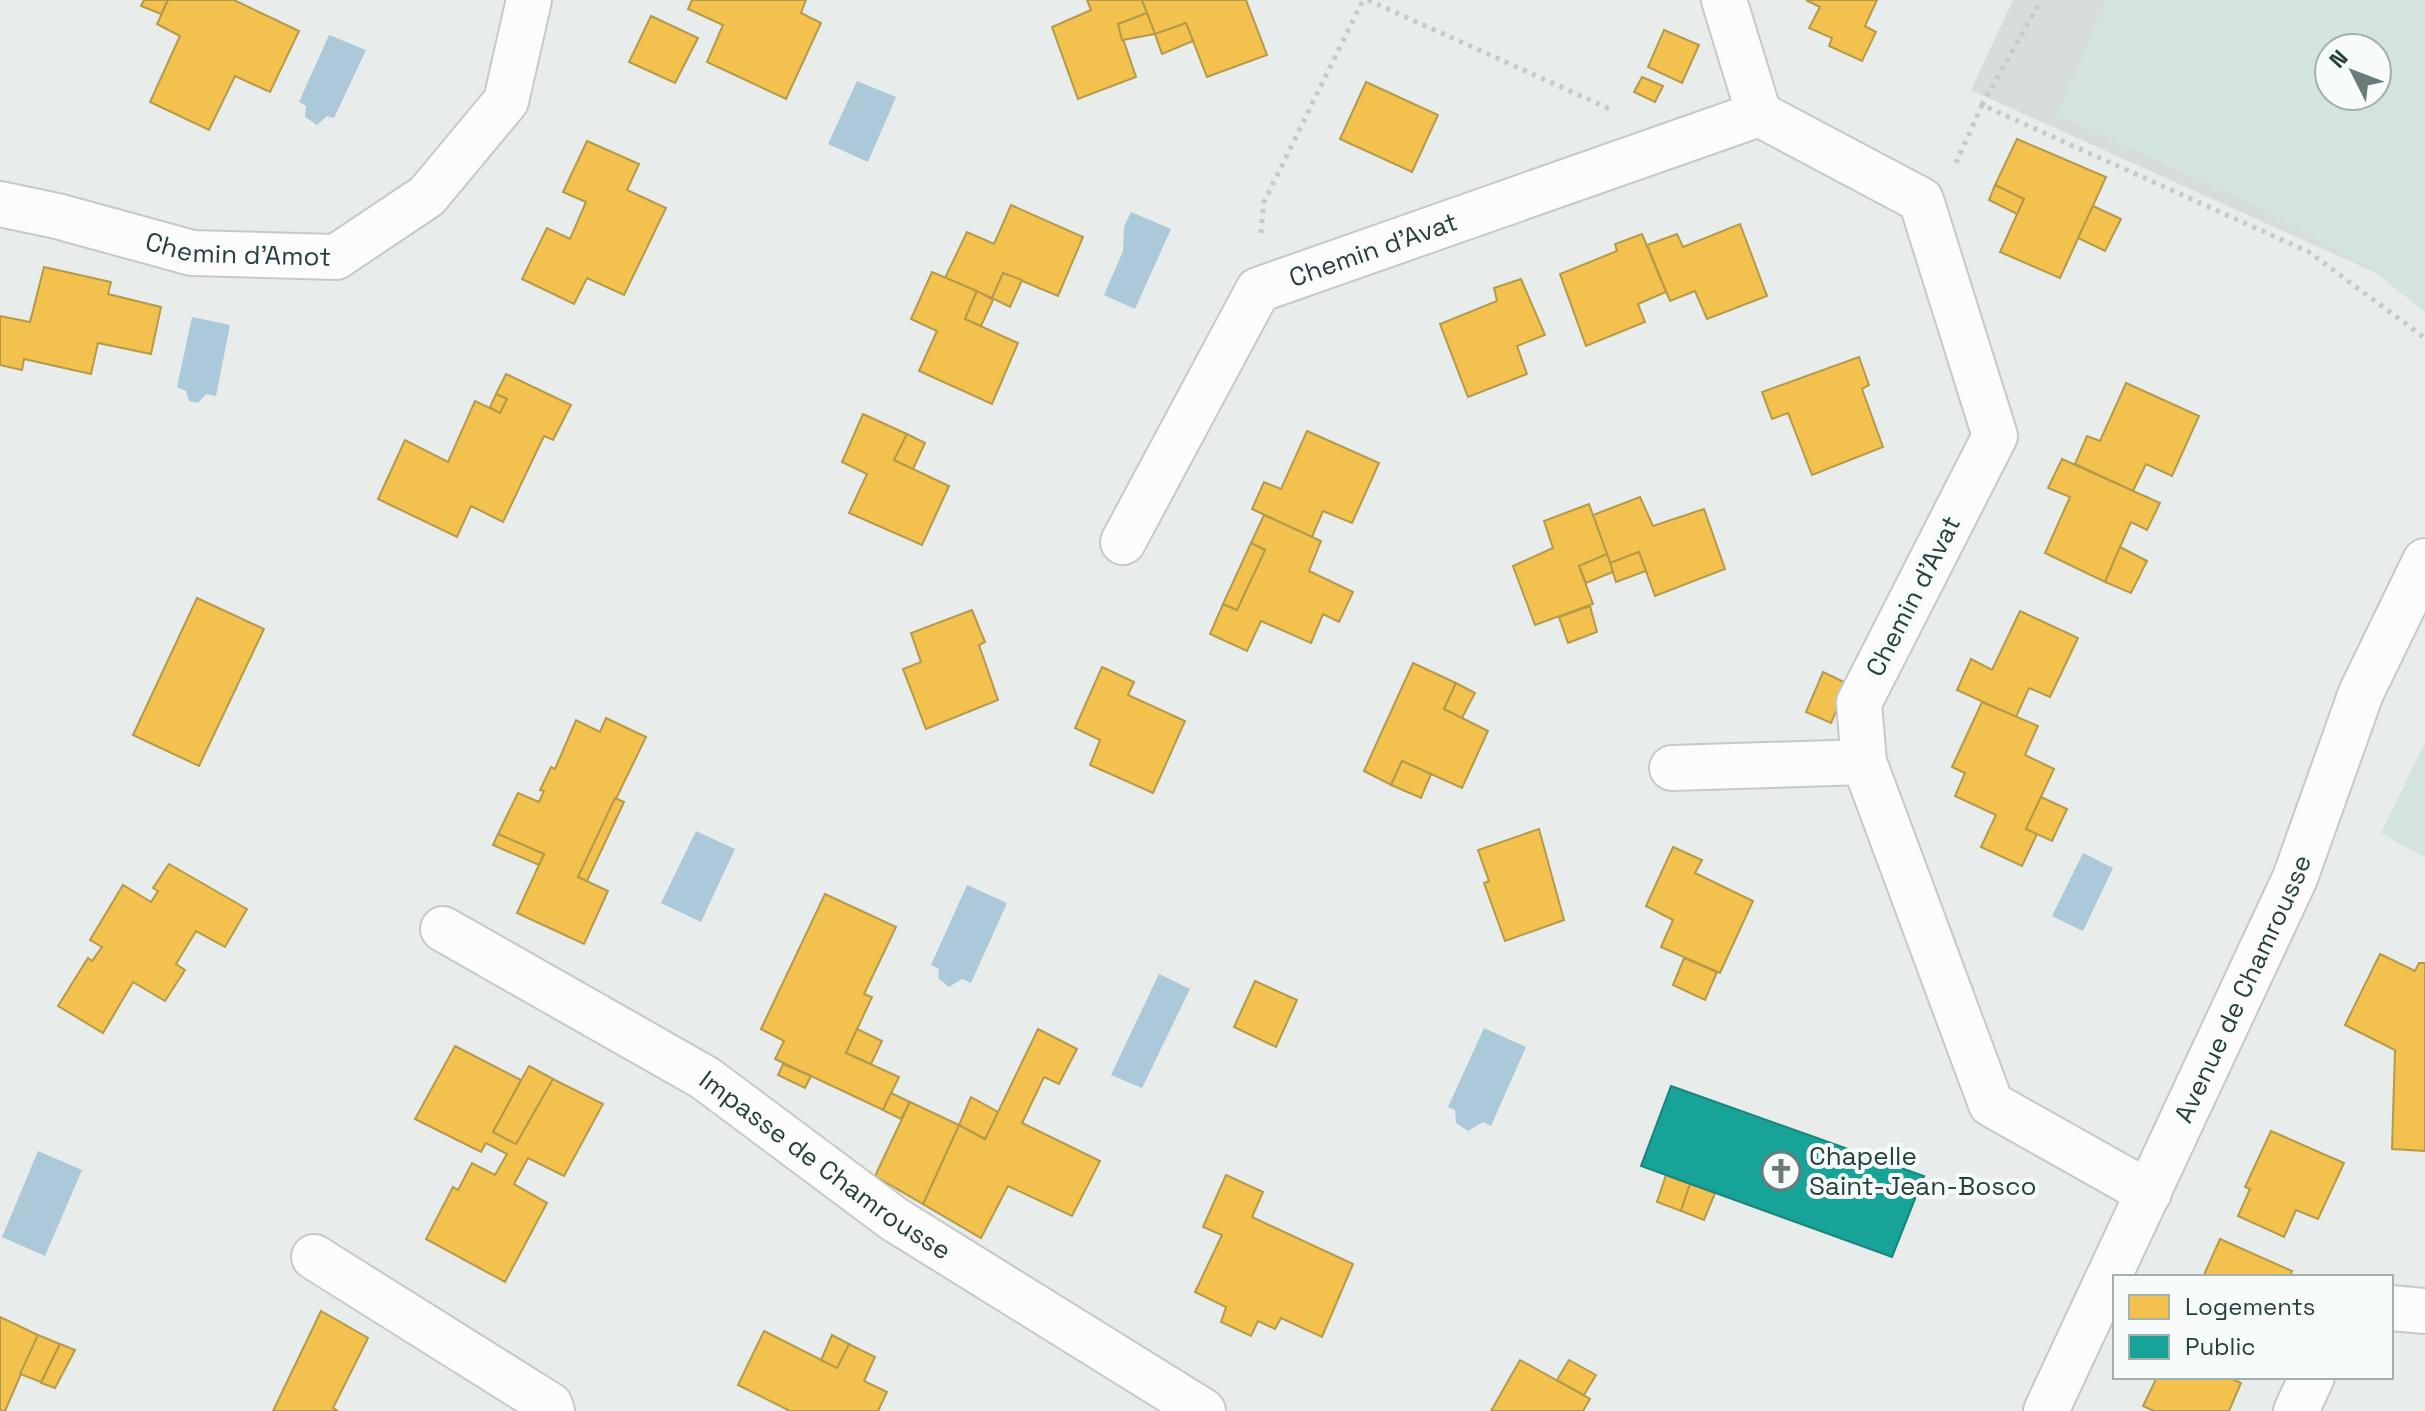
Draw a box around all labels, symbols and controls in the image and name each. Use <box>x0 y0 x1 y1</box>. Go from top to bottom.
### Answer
north arrow <box>2313 32 2393 112</box>
text: N <box>2323 44 2353 73</box>
street label: Chemin d'Avat <box>1284 204 1462 295</box>
street label: Chemin d'Amot <box>142 224 332 274</box>
street label: Chemin d'Avat <box>1858 510 1968 682</box>
street label: Avenue de Chamrousse <box>2166 850 2319 1128</box>
street label: Impasse de Chamrousse <box>693 1063 958 1267</box>
place label: Chapelle Saint-Jean-Bosco <box>1809 1139 2037 1203</box>
church icon: Chapelle Saint-Jean-Bosco <box>1760 1150 1802 1192</box>
legend <box>2113 1275 2393 1379</box>
text: Logements <box>2185 1291 2315 1322</box>
text: Public <box>2185 1331 2256 1362</box>

